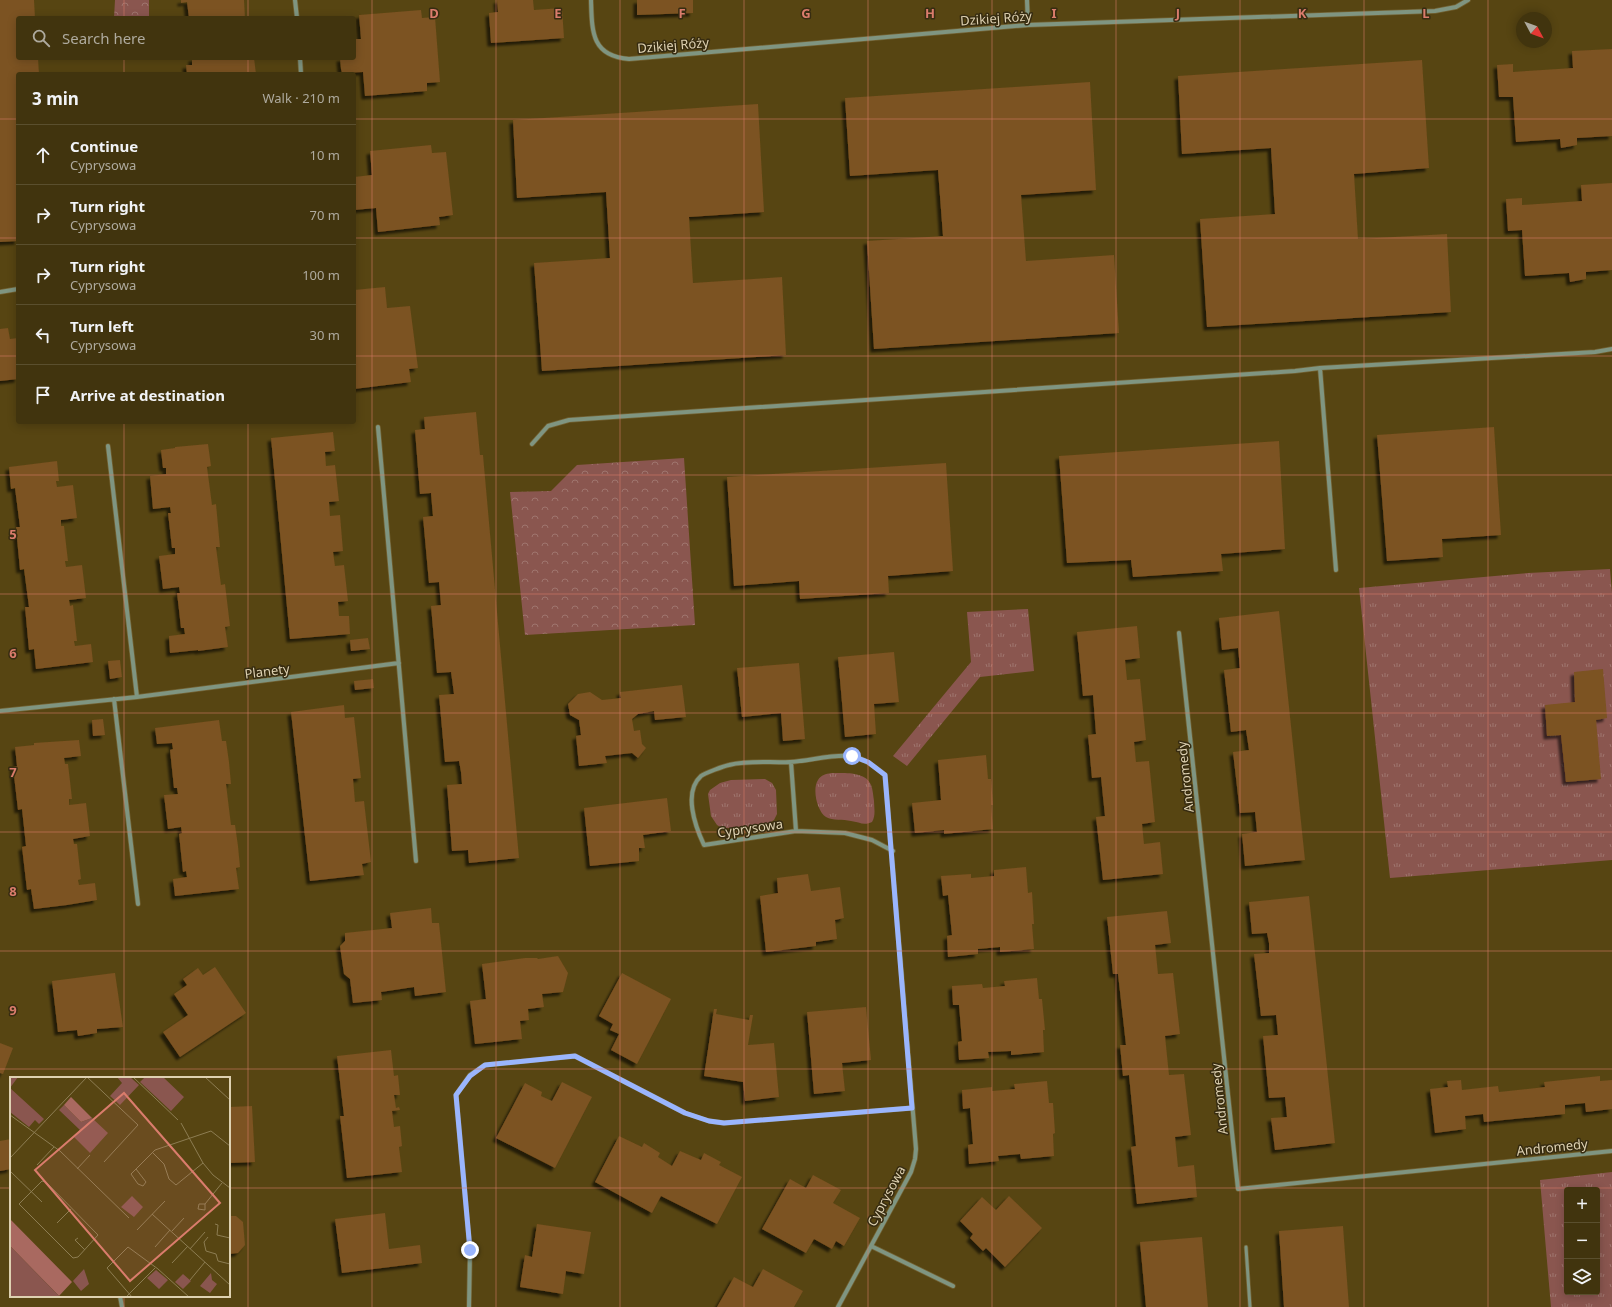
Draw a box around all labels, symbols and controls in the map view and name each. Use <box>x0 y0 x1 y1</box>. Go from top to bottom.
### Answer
text: D <box>429 4 439 22</box>
text: E <box>554 4 562 22</box>
text: F <box>678 4 686 22</box>
text: G <box>801 4 811 22</box>
text: H <box>925 4 935 22</box>
text: I <box>1051 4 1057 22</box>
text: J <box>1175 4 1180 22</box>
text: K <box>1298 4 1307 22</box>
text: L <box>1422 4 1430 22</box>
street label: Dzikiej Róży <box>960 6 1033 29</box>
north arrow <box>1516 12 1552 48</box>
search box <box>16 16 356 60</box>
icon: search <box>30 27 52 49</box>
text: Search here <box>62 28 145 48</box>
street label: Dzikiej Róży <box>636 33 710 57</box>
text: 3 min <box>32 87 79 110</box>
text: Walk · 210 m <box>262 89 340 107</box>
text: Continue <box>70 136 138 156</box>
icon: ahead <box>32 144 54 166</box>
text: 10 m <box>310 146 340 164</box>
text: Cyprysowa <box>70 156 136 174</box>
text: Turn right <box>70 196 145 216</box>
icon: right <box>32 204 54 226</box>
text: 70 m <box>310 206 340 224</box>
text: Cyprysowa <box>70 216 136 234</box>
text: Turn right <box>70 256 145 276</box>
icon: right <box>32 264 54 286</box>
text: 100 m <box>302 266 340 284</box>
text: Cyprysowa <box>70 276 136 294</box>
text: Turn left <box>70 316 134 336</box>
icon: left <box>32 324 54 346</box>
text: 30 m <box>310 326 340 344</box>
text: Cyprysowa <box>70 336 136 354</box>
icon: arrive <box>32 384 54 406</box>
text: Arrive at destination <box>70 385 225 405</box>
text: 5 <box>9 525 17 543</box>
text: 6 <box>9 644 17 662</box>
street label: Planety <box>243 659 291 683</box>
street label: Andromedy <box>1172 740 1198 813</box>
route start <box>843 747 861 765</box>
text: 7 <box>9 763 17 781</box>
street label: Cyprysowa <box>716 814 784 842</box>
text: 8 <box>9 882 17 900</box>
text: 9 <box>9 1001 17 1019</box>
street label: Andromedy <box>1206 1062 1232 1135</box>
inset map <box>10 1077 230 1297</box>
street label: Andromedy <box>1516 1134 1589 1160</box>
street label: Cyprysowa <box>863 1163 909 1229</box>
map controls <box>1564 1187 1600 1295</box>
button: + <box>1564 1187 1600 1223</box>
button: − <box>1564 1223 1600 1259</box>
route end <box>461 1241 479 1259</box>
button: layers <box>1564 1259 1600 1295</box>

